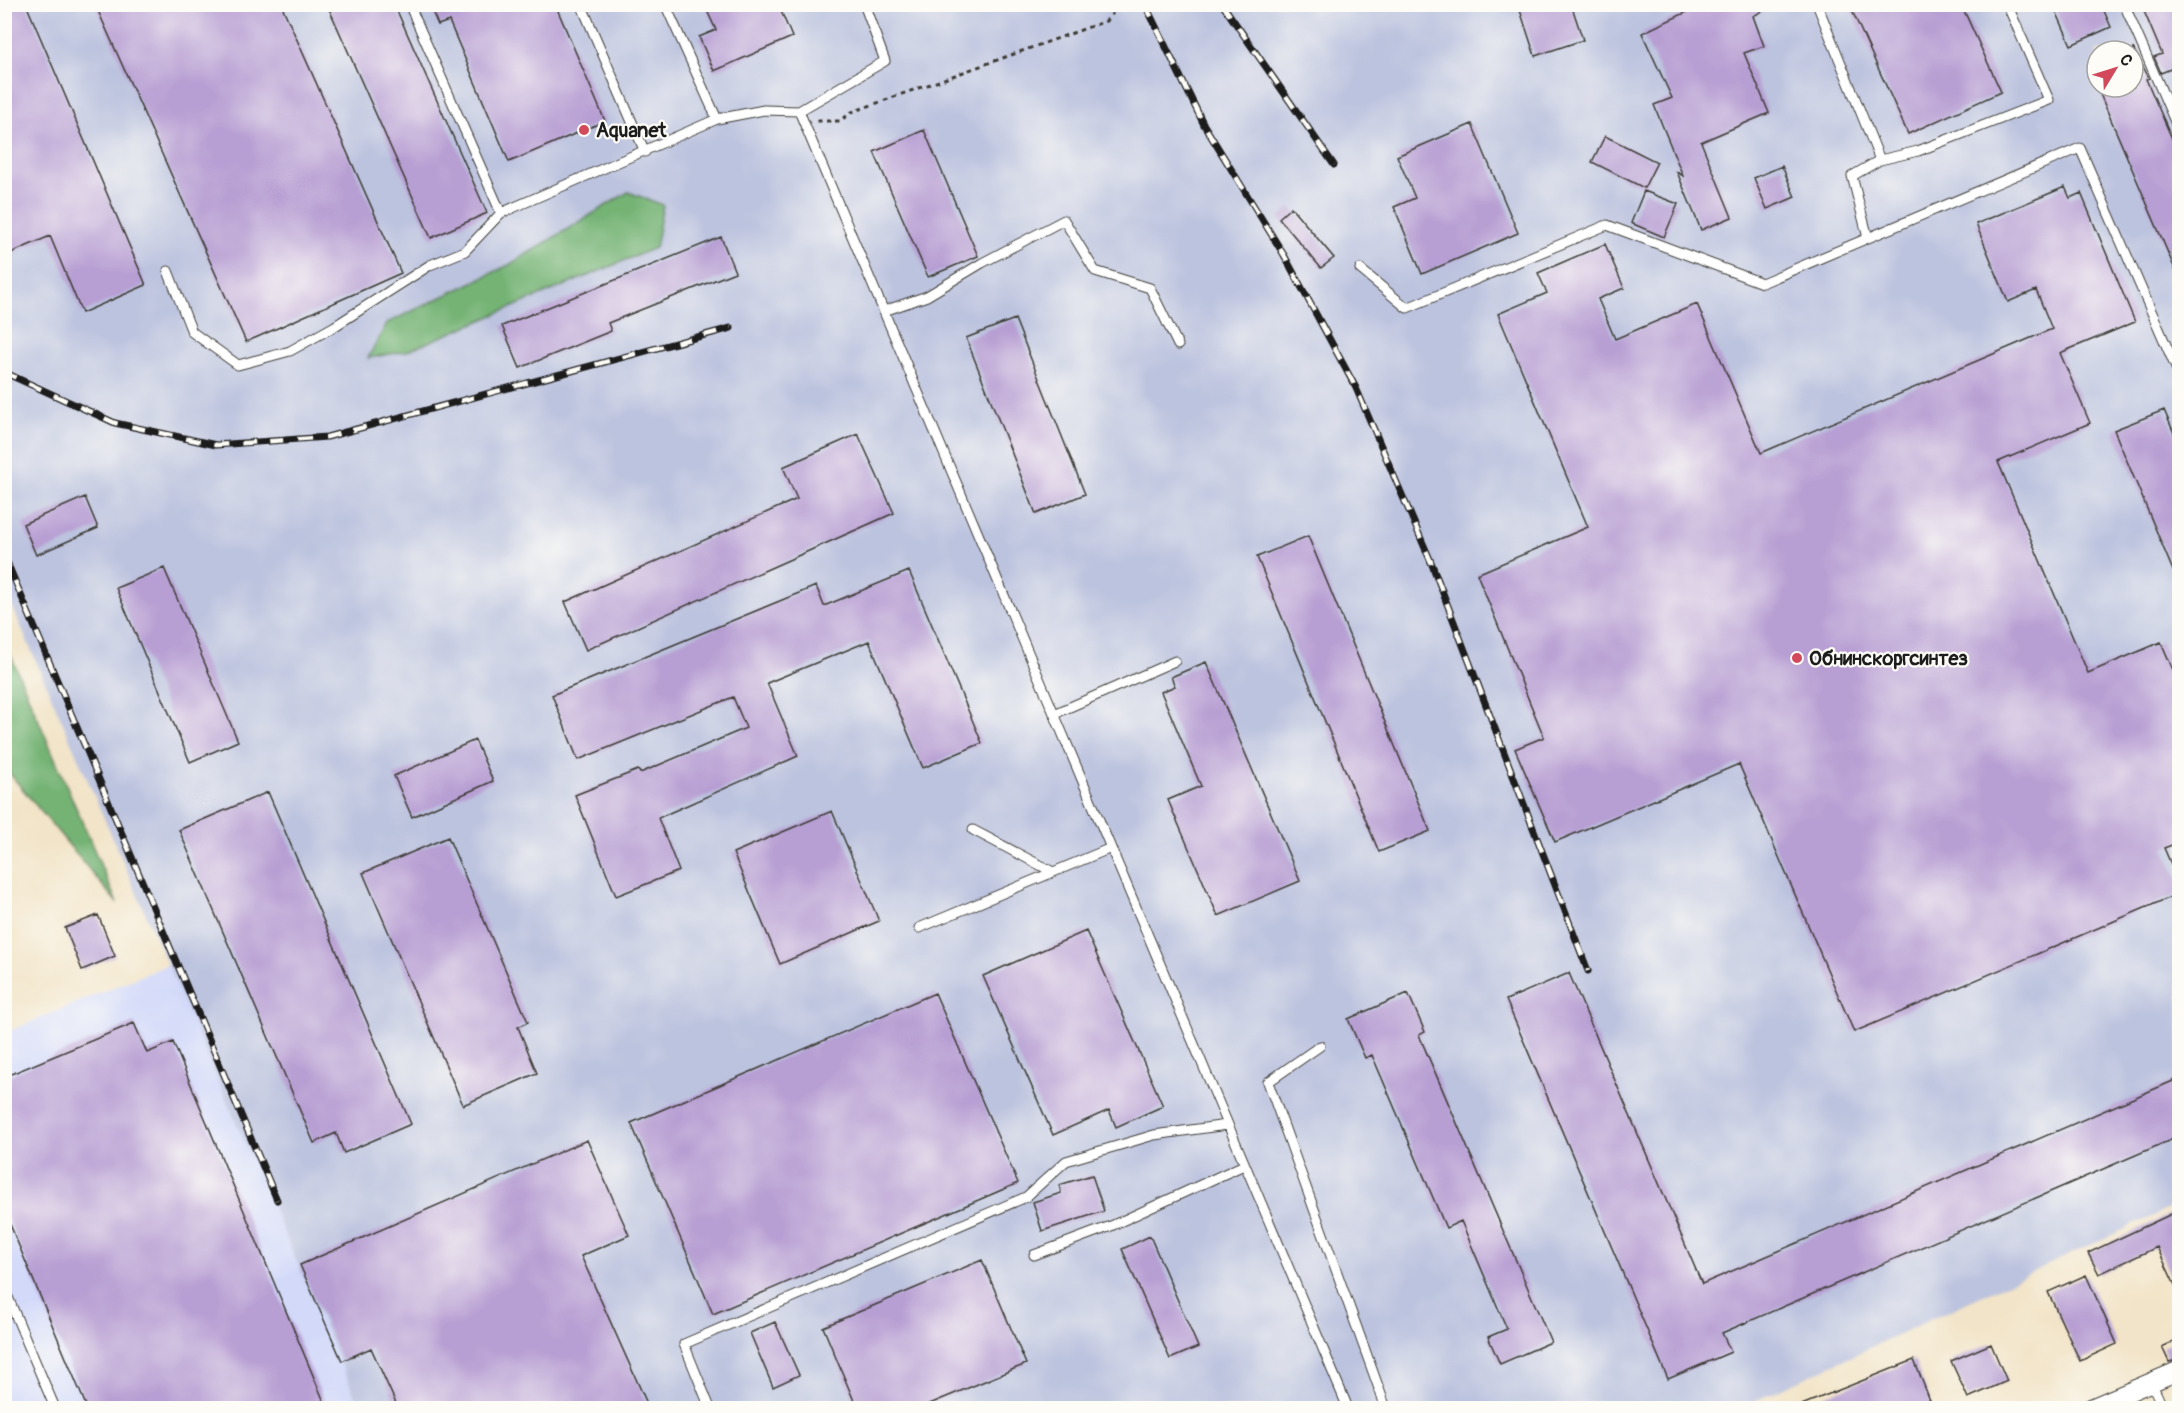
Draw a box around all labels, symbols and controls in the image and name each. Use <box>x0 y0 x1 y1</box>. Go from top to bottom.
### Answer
north arrow <box>2085 39 2145 99</box>
text: С <box>2115 50 2137 71</box>
place label: Aquanet <box>596 118 667 143</box>
marker: Aquanet <box>577 123 591 137</box>
place label: Обнинскоргсинтез <box>1809 646 1968 671</box>
marker: Обнинскоргсинтез <box>1790 651 1804 665</box>

